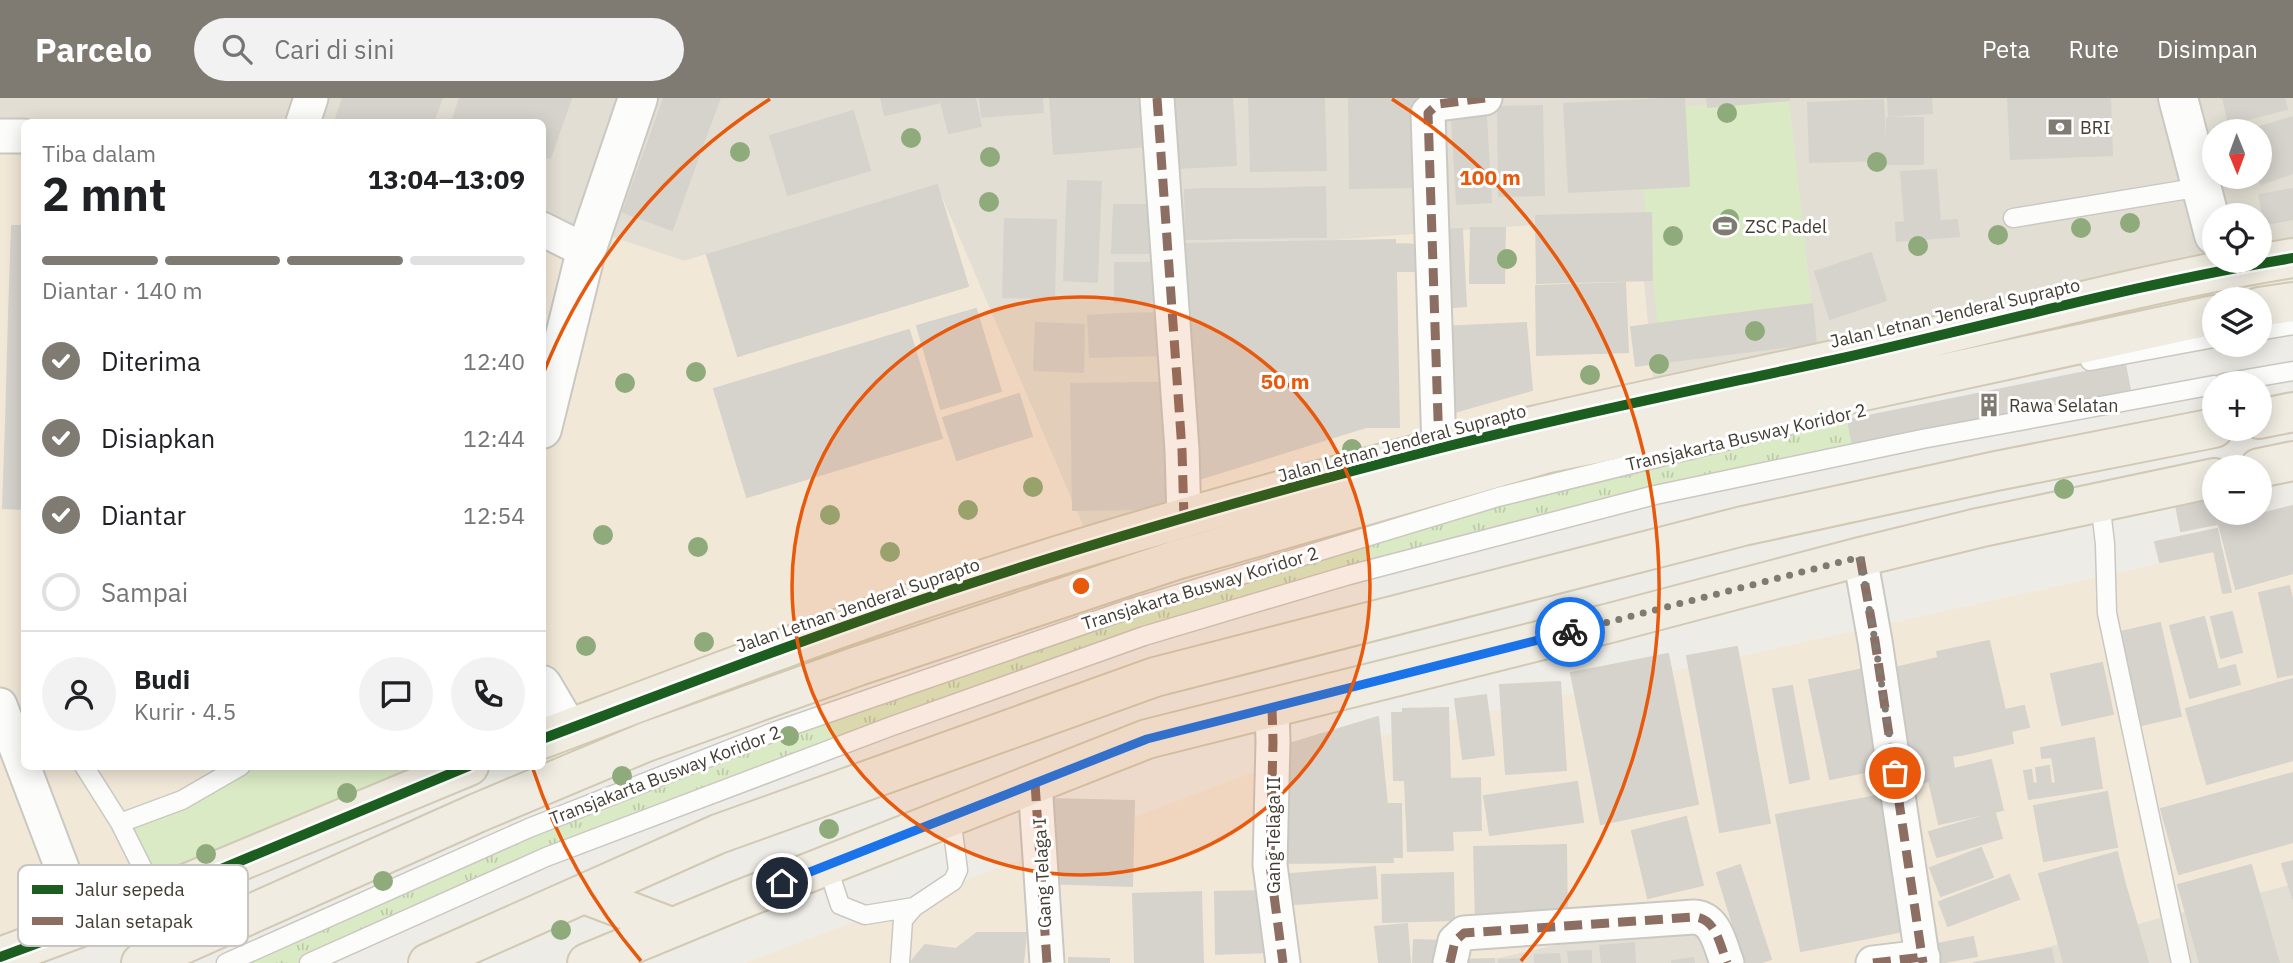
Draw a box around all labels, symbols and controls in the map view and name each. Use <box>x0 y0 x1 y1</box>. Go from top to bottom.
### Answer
search box <box>194 18 684 81</box>
text: Parcelo <box>35 28 152 71</box>
icon: search <box>218 30 256 68</box>
text: Cari di sini <box>274 32 395 66</box>
text: Peta <box>1982 33 2030 65</box>
text: Rute <box>2068 33 2119 65</box>
text: Disimpan <box>2157 33 2258 65</box>
bank icon: BRI <box>2046 113 2074 141</box>
place label: BRI <box>2080 116 2110 139</box>
north arrow <box>2202 119 2272 189</box>
map controls <box>2202 119 2272 525</box>
text: Tiba dalam <box>42 138 156 168</box>
text: 13:04–13:09 <box>368 162 525 196</box>
text: 100 m <box>1459 163 1521 191</box>
text: 2 mnt <box>42 164 167 224</box>
button: locate <box>2202 203 2272 273</box>
sports icon: ZSC Padel <box>1711 212 1739 240</box>
place label: ZSC Padel <box>1745 215 1827 238</box>
street label: Jalan Letnan Jenderal Suprapto <box>1828 273 2082 353</box>
text: Diantar · 140 m <box>42 275 203 305</box>
button: layers <box>2202 287 2272 357</box>
icon: check <box>42 342 80 380</box>
text: Diterima <box>101 344 201 378</box>
text: 12:40 <box>463 346 525 376</box>
text: 50 m <box>1261 367 1309 395</box>
button: + <box>2202 371 2272 441</box>
building icon: Rawa Selatan <box>1975 391 2003 419</box>
place label: Rawa Selatan <box>2009 394 2118 417</box>
street label: Transjakarta Busway Koridor 2 <box>1624 398 1868 476</box>
street label: Jalan Letnan Jenderal Suprapto <box>1275 399 1529 487</box>
icon: check <box>42 419 80 457</box>
text: Disiapkan <box>101 421 215 455</box>
text: 12:44 <box>463 423 525 453</box>
button: − <box>2202 455 2272 525</box>
icon: check <box>42 496 80 534</box>
text: Diantar <box>101 498 186 532</box>
text: 12:54 <box>463 500 525 530</box>
street label: Transjakarta Busway Koridor 2 <box>1079 541 1321 635</box>
street label: Jalan Letnan Jenderal Suprapto <box>733 552 983 658</box>
centre of rings <box>1069 574 1093 598</box>
text: Sampai <box>101 575 188 609</box>
courier <box>1535 597 1605 667</box>
icon: bike <box>1551 613 1589 651</box>
button: person <box>42 657 116 731</box>
button: chat <box>359 657 433 731</box>
button: phone <box>451 657 525 731</box>
text: Budi <box>134 662 190 696</box>
text: Kurir · 4.5 <box>134 696 236 726</box>
street label: Transjakarta Busway Koridor 2 <box>546 720 784 830</box>
pin <box>1865 743 1925 803</box>
icon: bag <box>1876 754 1914 792</box>
street label: Gang Telaga II <box>1262 776 1285 894</box>
street label: Gang Telaga I <box>1028 817 1056 929</box>
pin <box>752 853 812 913</box>
icon: home <box>763 864 801 902</box>
legend <box>18 865 248 946</box>
text: Jalur sepeda <box>75 877 185 901</box>
text: Jalan setapak <box>75 909 193 933</box>

